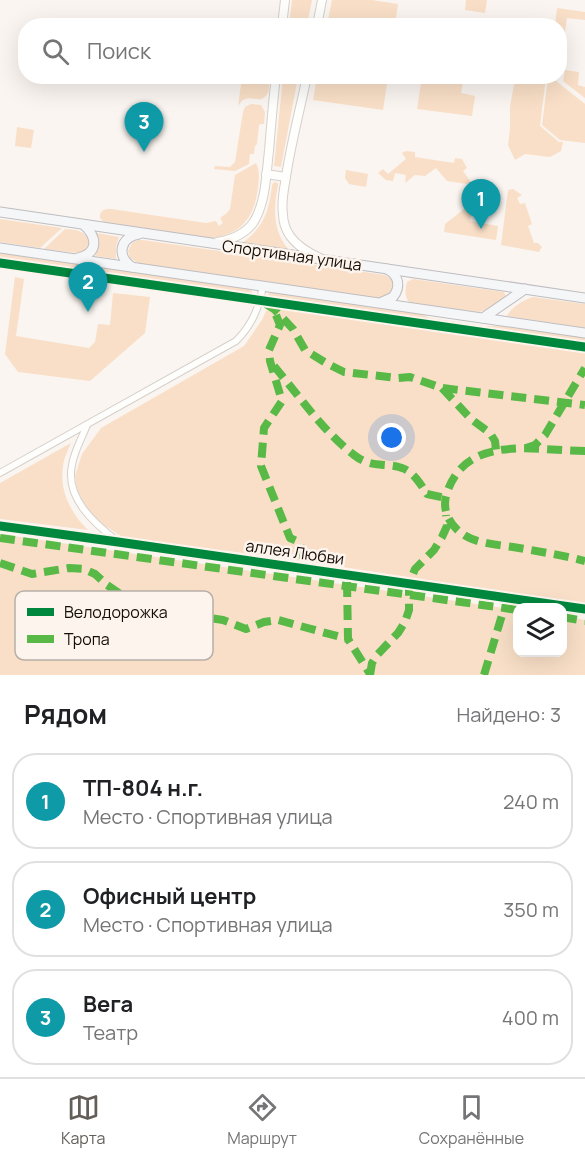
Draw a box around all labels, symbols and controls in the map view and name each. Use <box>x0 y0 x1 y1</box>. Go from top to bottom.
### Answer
search box <box>18 18 567 84</box>
icon: search <box>39 35 72 68</box>
text: Поиск <box>87 36 151 66</box>
pin: 3 <box>124 102 164 152</box>
pin: 1 <box>462 180 500 229</box>
street label: Спортивная улица <box>221 234 363 276</box>
pin: 2 <box>68 262 107 312</box>
your location <box>377 423 406 452</box>
street label: аллея Любви <box>244 534 346 570</box>
legend <box>15 591 213 660</box>
text: Велодорожка <box>64 601 168 623</box>
map controls <box>513 603 567 657</box>
button: layers <box>513 603 567 657</box>
text: Тропа <box>64 628 110 650</box>
text: Рядом <box>24 696 107 732</box>
text: Найдено: 3 <box>456 701 561 728</box>
text: ТП-804 н.г. <box>83 773 203 803</box>
text: 1 <box>41 788 50 815</box>
text: 240 m <box>503 788 559 815</box>
text: Место · Спортивная улица <box>83 803 333 830</box>
text: Офисный центр <box>83 881 256 911</box>
text: 2 <box>40 896 51 923</box>
text: 350 m <box>503 896 559 923</box>
text: Место · Спортивная улица <box>83 911 333 938</box>
text: Вега <box>83 989 133 1019</box>
text: 3 <box>40 1004 51 1031</box>
text: 400 m <box>502 1004 559 1031</box>
text: Театр <box>83 1019 138 1046</box>
tab: Карта <box>61 1091 105 1149</box>
tab: Маршрут <box>227 1091 297 1149</box>
tab: Сохранённые <box>419 1091 524 1149</box>

